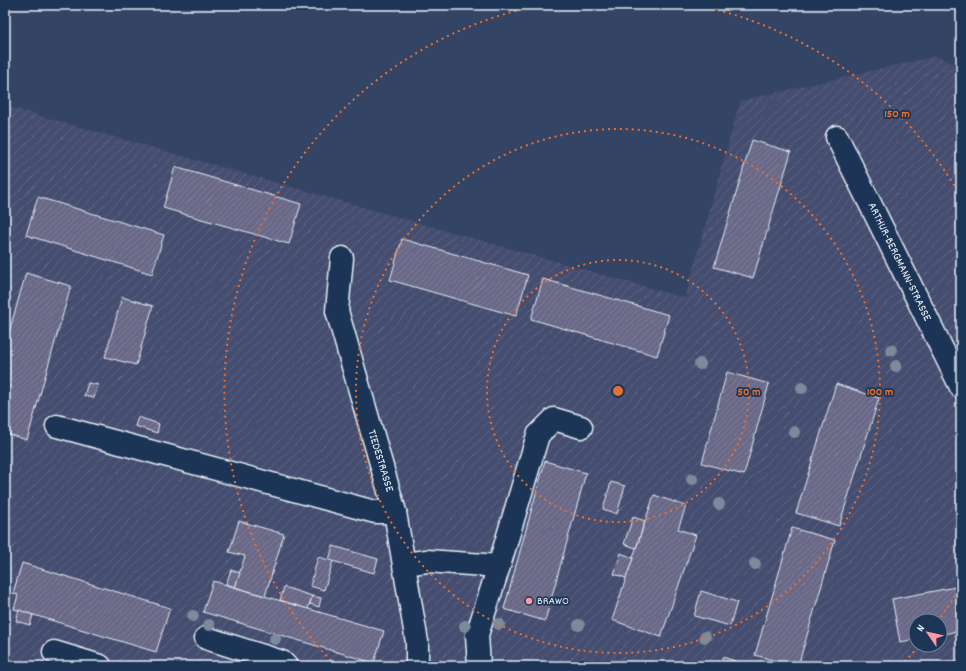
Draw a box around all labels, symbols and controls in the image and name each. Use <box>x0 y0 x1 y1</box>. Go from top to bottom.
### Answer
text: 150 m <box>884 106 910 123</box>
street label: ARTHUR-BERGMANN-STRASSE <box>863 200 935 325</box>
centre of rings <box>611 384 625 398</box>
text: 50 m <box>737 384 761 401</box>
text: 100 m <box>867 384 893 401</box>
street label: TIEDESTRASSE <box>362 428 398 495</box>
place label: BRAWO <box>537 593 569 610</box>
marker: BRAWO <box>524 596 534 606</box>
north arrow <box>908 613 948 653</box>
text: N <box>913 621 930 635</box>

